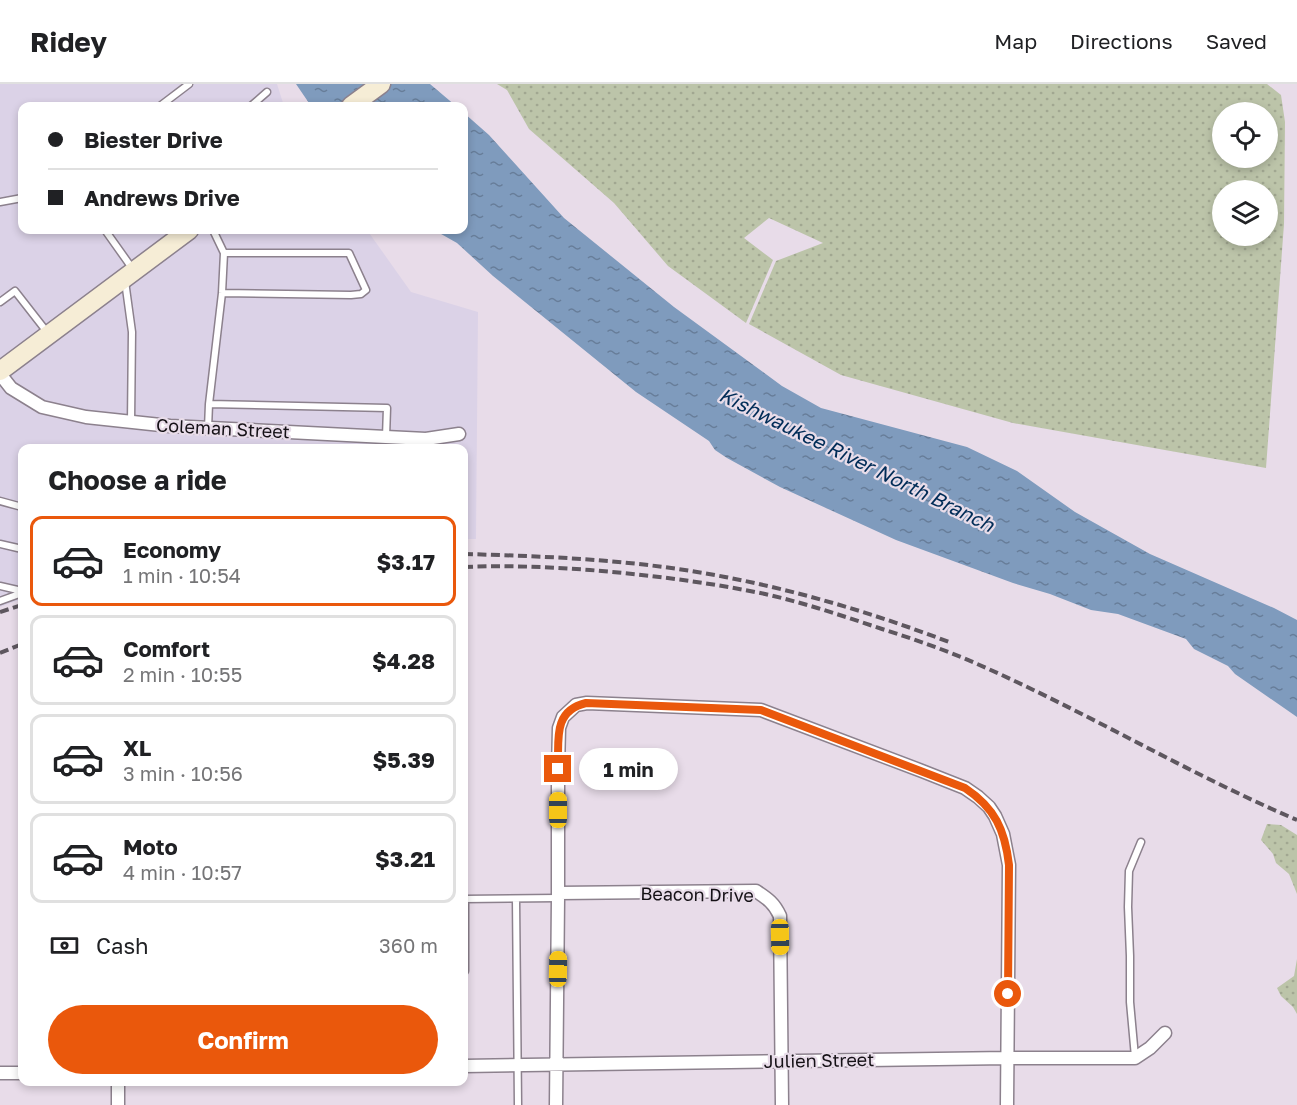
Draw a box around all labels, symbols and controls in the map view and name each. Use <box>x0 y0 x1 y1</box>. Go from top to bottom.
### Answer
text: Ridey <box>30 25 107 58</box>
text: Map <box>994 28 1037 54</box>
text: Directions <box>1070 28 1173 54</box>
text: Saved <box>1206 28 1267 54</box>
map controls <box>1212 102 1278 246</box>
button: locate <box>1212 102 1278 168</box>
text: Biester Drive <box>84 126 223 153</box>
button: layers <box>1212 180 1278 246</box>
text: Andrews Drive <box>84 184 240 211</box>
water label: Kishwaukee River North Branch <box>716 382 999 536</box>
street label: Coleman Street <box>156 414 290 442</box>
text: Choose a ride <box>48 464 227 496</box>
icon: car <box>51 534 105 588</box>
text: Economy <box>123 536 221 563</box>
text: $3.17 <box>376 548 435 575</box>
text: 1 min · 10:54 <box>123 563 241 587</box>
icon: car <box>51 633 105 687</box>
text: Comfort <box>123 635 210 662</box>
text: $4.28 <box>372 647 435 674</box>
text: 2 min · 10:55 <box>123 662 242 686</box>
icon: car <box>51 732 105 786</box>
text: XL <box>123 734 151 761</box>
text: $5.39 <box>372 746 435 773</box>
callout: 1 min <box>579 748 678 790</box>
route end <box>544 755 571 782</box>
text: 1 min <box>603 757 654 781</box>
text: 3 min · 10:56 <box>123 761 243 785</box>
car <box>549 792 567 828</box>
icon: car <box>51 831 105 885</box>
text: Moto <box>123 833 178 860</box>
text: $3.21 <box>375 845 435 872</box>
text: 4 min · 10:57 <box>123 860 242 884</box>
street label: Beacon Drive <box>640 882 754 906</box>
car <box>771 919 789 955</box>
icon: cash <box>48 929 81 962</box>
text: Cash <box>96 932 149 959</box>
text: 360 m <box>379 933 438 957</box>
car <box>549 951 567 987</box>
route start <box>994 980 1021 1007</box>
button: Confirm <box>48 1005 438 1074</box>
street label: Julien Street <box>763 1048 875 1072</box>

